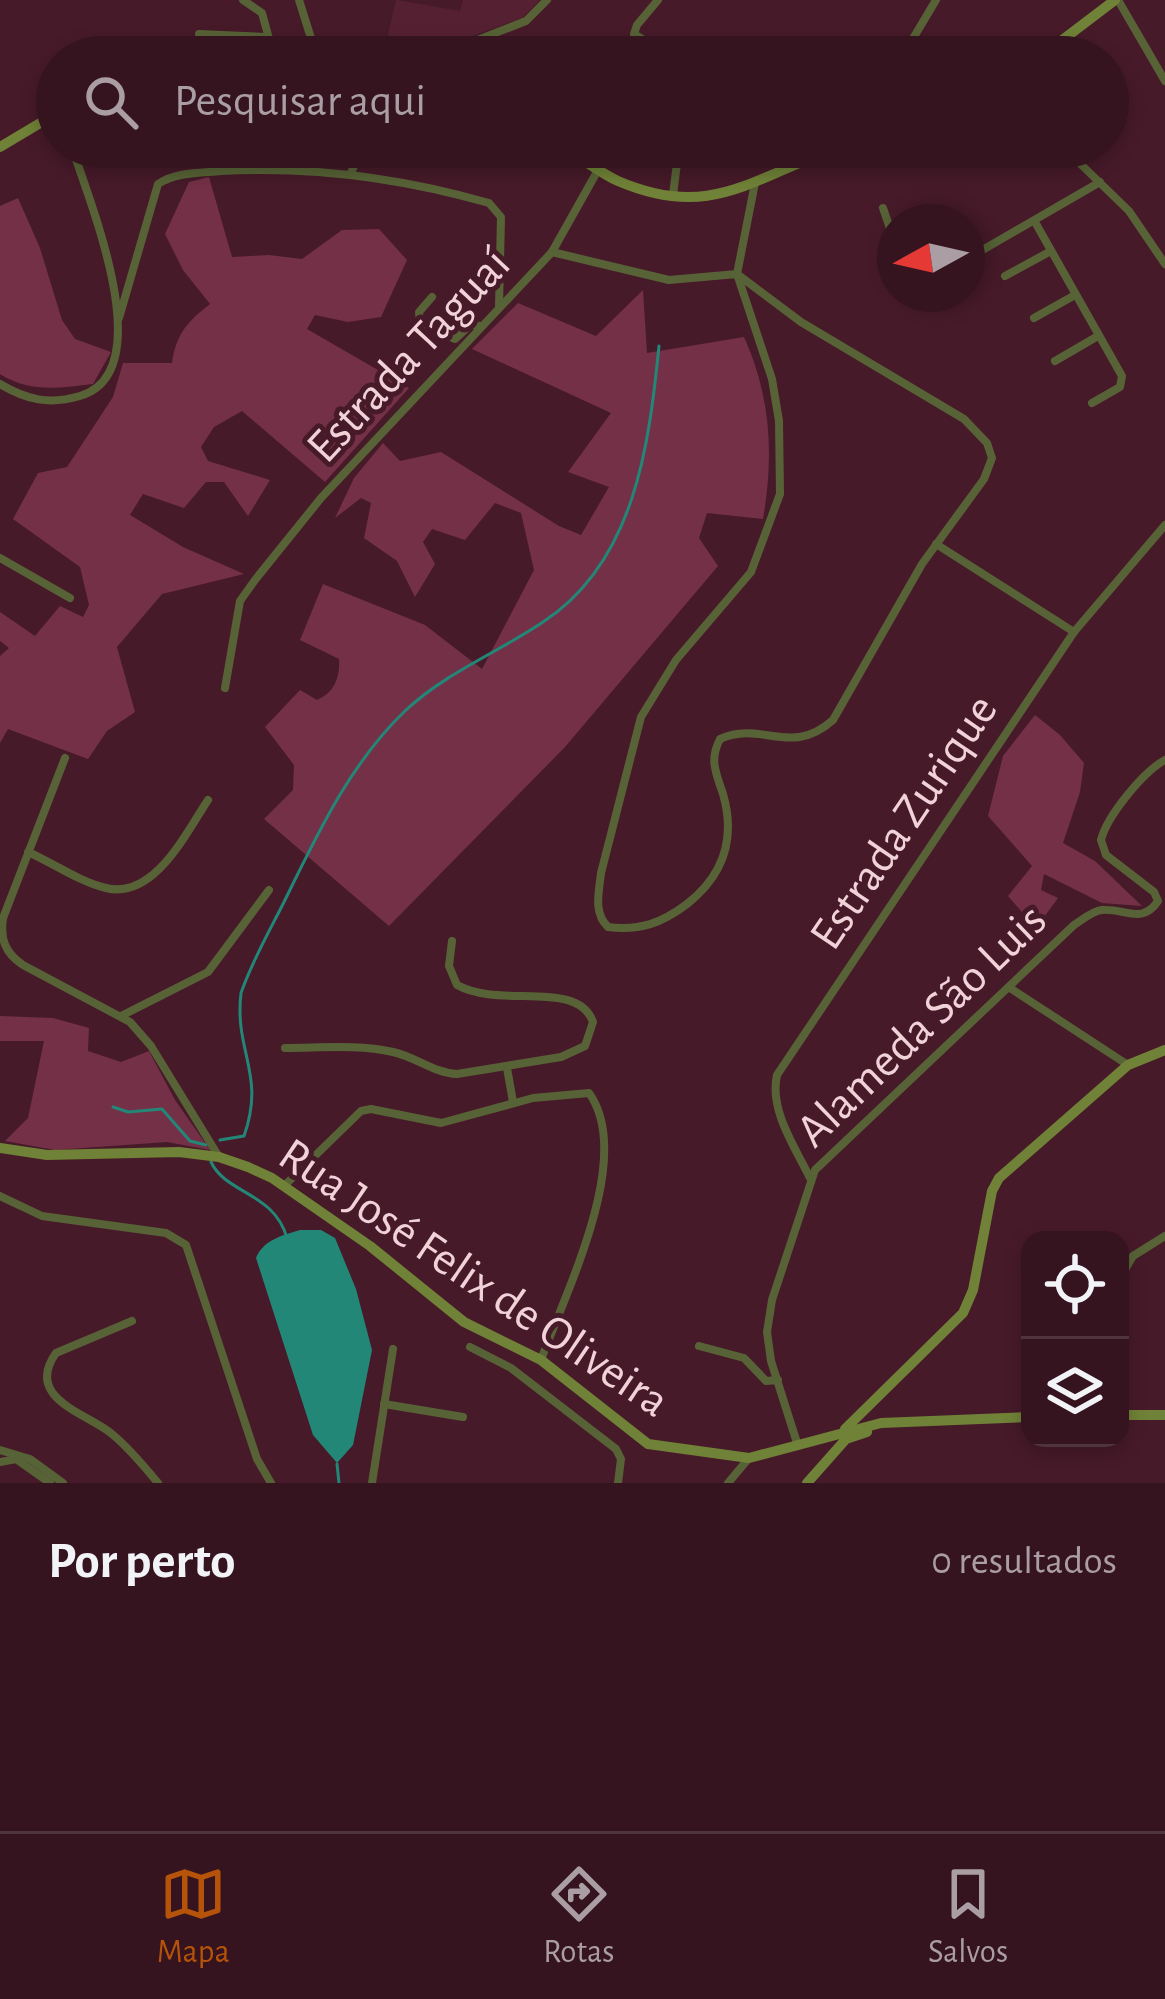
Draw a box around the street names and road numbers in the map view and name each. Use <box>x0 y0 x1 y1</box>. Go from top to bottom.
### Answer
street label: Estrada Taguaí <box>299 240 520 472</box>
street label: Estrada Zurique <box>802 687 1007 958</box>
street label: Alameda São Luis <box>788 896 1056 1157</box>
street label: Rua José Felix de Oliveira <box>270 1130 677 1427</box>

